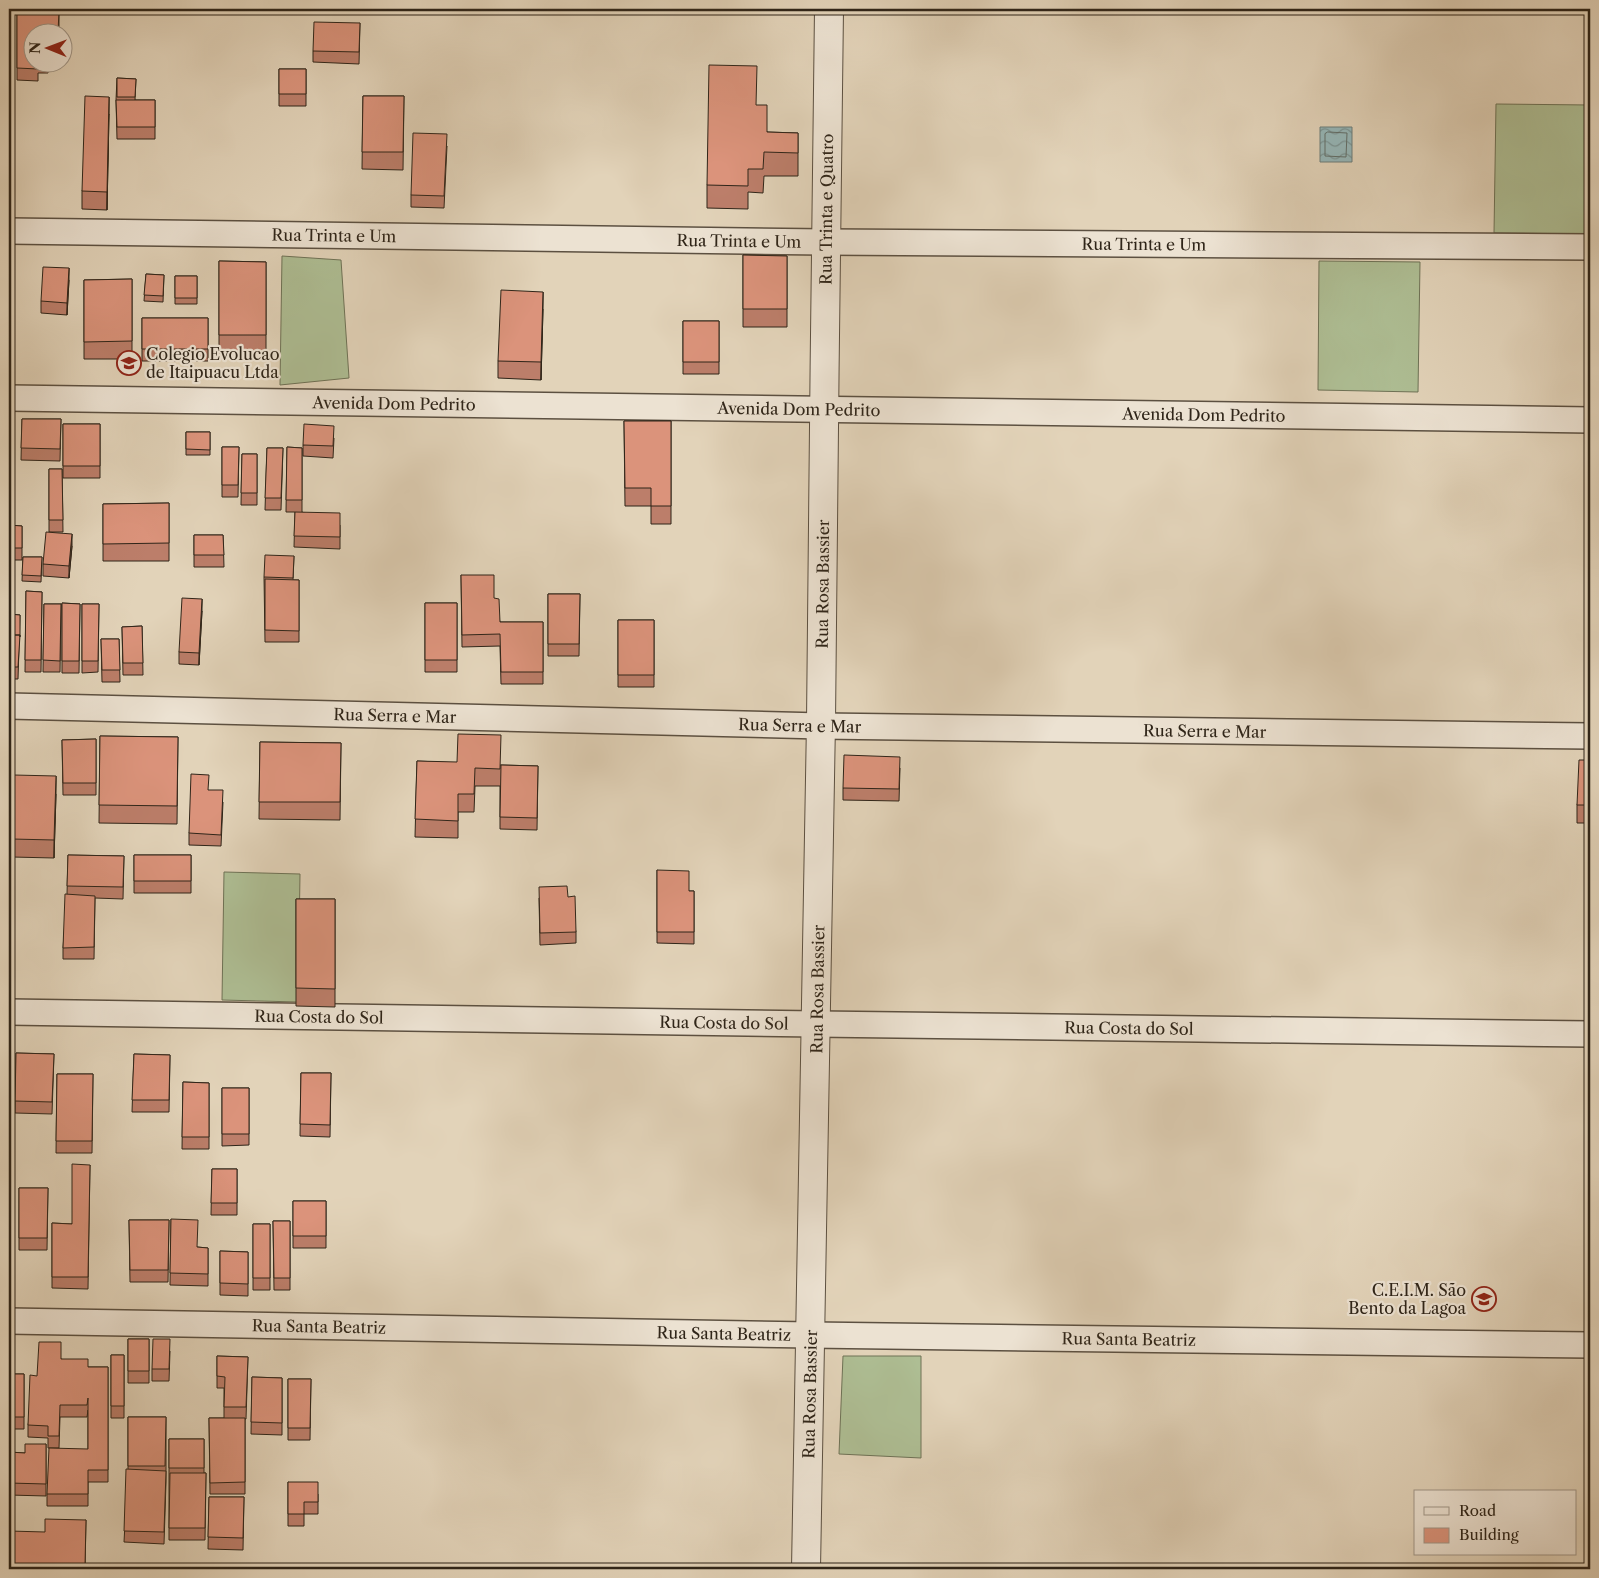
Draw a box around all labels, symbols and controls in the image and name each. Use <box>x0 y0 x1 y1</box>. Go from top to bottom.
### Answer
north arrow <box>22 22 72 72</box>
text: N <box>26 42 44 54</box>
street label: Rua Trinta e Quatro <box>815 133 837 285</box>
street label: Rua Trinta e Um <box>272 225 396 246</box>
street label: Rua Trinta e Um <box>677 230 801 252</box>
street label: Rua Trinta e Um <box>1082 234 1206 254</box>
place label: Colegio Evolucao de Itaipuacu Ltda <box>146 344 280 382</box>
school or university icon: Colegio Evolucao de Itaipuacu Ltda <box>116 350 142 376</box>
street label: Avenida Dom Pedrito <box>311 392 476 414</box>
street label: Avenida Dom Pedrito <box>716 398 881 420</box>
street label: Avenida Dom Pedrito <box>1121 403 1286 426</box>
street label: Rua Rosa Bassier <box>812 519 833 649</box>
street label: Rua Serra e Mar <box>333 704 457 727</box>
street label: Rua Serra e Mar <box>738 714 862 737</box>
street label: Rua Serra e Mar <box>1143 720 1267 742</box>
street label: Rua Rosa Bassier <box>806 924 828 1054</box>
street label: Rua Costa do Sol <box>254 1006 384 1028</box>
street label: Rua Costa do Sol <box>659 1012 789 1034</box>
street label: Rua Costa do Sol <box>1064 1017 1194 1039</box>
place label: C.E.I.M. São Bento da Lagoa <box>1348 1280 1467 1318</box>
school or university icon: C.E.I.M. São Bento da Lagoa <box>1471 1286 1497 1312</box>
street label: Rua Santa Beatriz <box>252 1315 386 1338</box>
street label: Rua Santa Beatriz <box>657 1322 791 1345</box>
street label: Rua Santa Beatriz <box>1062 1328 1196 1350</box>
street label: Rua Rosa Bassier <box>798 1329 821 1459</box>
legend <box>1414 1490 1576 1556</box>
text: Road <box>1459 1501 1496 1520</box>
text: Building <box>1459 1525 1519 1544</box>

